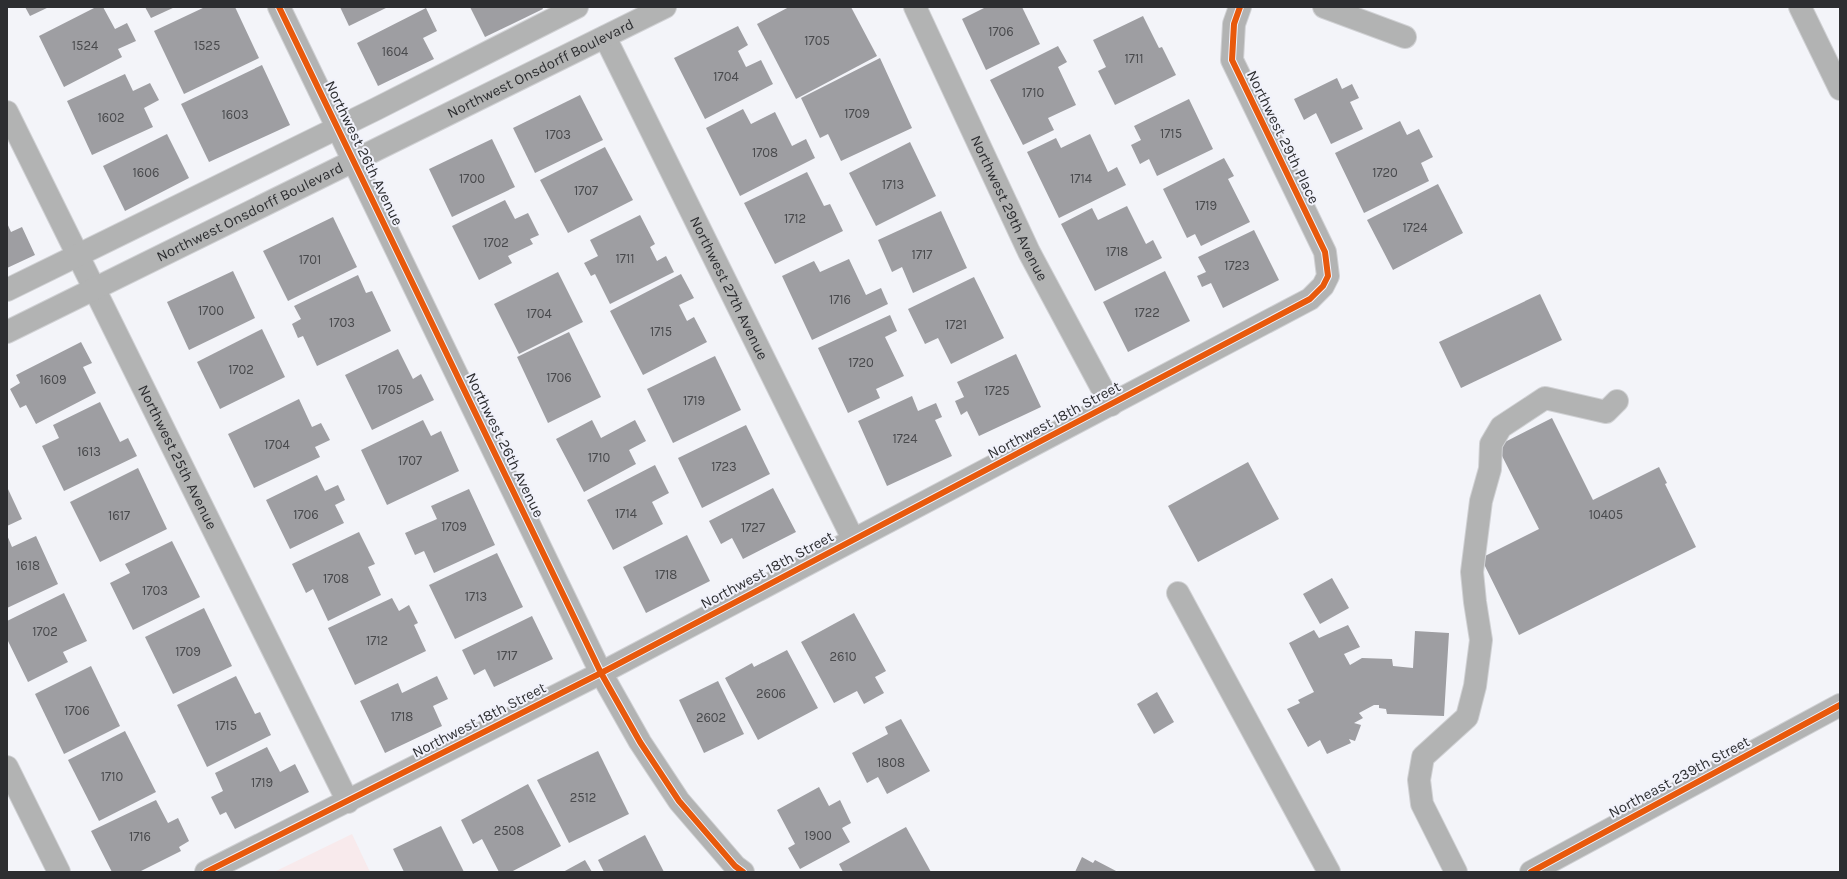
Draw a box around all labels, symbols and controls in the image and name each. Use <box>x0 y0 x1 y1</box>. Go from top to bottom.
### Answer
street label: Northwest Onsdorff Boulevard <box>444 15 637 122</box>
house number: 1706 <box>988 24 1014 39</box>
house number: 1705 <box>804 33 830 48</box>
house number: 1524 <box>72 38 98 53</box>
house number: 1525 <box>194 38 220 53</box>
house number: 1604 <box>382 44 408 59</box>
house number: 1711 <box>1125 51 1144 66</box>
street label: Northwest 29th Place <box>1243 67 1323 207</box>
house number: 1704 <box>713 69 739 84</box>
street label: Northwest 26th Avenue <box>321 78 407 228</box>
house number: 1710 <box>1022 85 1044 100</box>
house number: 1709 <box>844 106 870 121</box>
house number: 1603 <box>221 107 249 122</box>
house number: 1602 <box>98 110 125 125</box>
house number: 1715 <box>1160 126 1182 141</box>
house number: 1703 <box>545 127 571 142</box>
street label: Northwest 29th Avenue <box>967 132 1052 284</box>
house number: 1708 <box>752 145 778 160</box>
street label: Northwest Onsdorff Boulevard <box>154 158 346 266</box>
house number: 1606 <box>133 165 159 180</box>
house number: 1720 <box>1372 165 1398 180</box>
house number: 1700 <box>459 171 485 186</box>
house number: 1714 <box>1070 171 1092 186</box>
house number: 1713 <box>882 177 904 192</box>
house number: 1707 <box>574 183 598 198</box>
house number: 1719 <box>1195 198 1217 213</box>
house number: 1712 <box>784 211 806 226</box>
street label: Northwest 27th Avenue <box>686 213 772 363</box>
house number: 1724 <box>1402 220 1428 235</box>
house number: 1702 <box>483 235 509 250</box>
house number: 1718 <box>1106 244 1128 259</box>
house number: 1717 <box>912 247 932 262</box>
house number: 1711 <box>616 251 635 266</box>
house number: 1701 <box>299 252 321 267</box>
house number: 1723 <box>1224 258 1250 273</box>
house number: 1716 <box>829 292 851 307</box>
house number: 1700 <box>198 303 224 318</box>
house number: 1722 <box>1134 305 1160 320</box>
house number: 1704 <box>526 306 552 321</box>
house number: 1703 <box>329 315 355 330</box>
house number: 1721 <box>945 317 967 332</box>
house number: 1715 <box>650 324 672 339</box>
house number: 1720 <box>848 355 874 370</box>
house number: 1702 <box>228 362 254 377</box>
street label: Northwest 26th Avenue <box>462 370 548 520</box>
house number: 1706 <box>546 370 572 385</box>
house number: 1609 <box>40 372 67 387</box>
street label: Northwest 18th Street <box>985 377 1124 463</box>
street label: Northwest 25th Avenue <box>134 382 221 532</box>
house number: 1705 <box>377 382 403 397</box>
house number: 1725 <box>984 383 1010 398</box>
house number: 1719 <box>683 393 705 408</box>
house number: 1724 <box>892 431 918 446</box>
house number: 1704 <box>264 437 290 452</box>
house number: 1613 <box>77 444 101 459</box>
house number: 1710 <box>588 450 610 465</box>
house number: 1707 <box>398 453 422 468</box>
house number: 1723 <box>711 459 737 474</box>
house number: 1714 <box>615 506 637 521</box>
house number: 1706 <box>293 507 319 522</box>
house number: 10405 <box>1589 507 1623 522</box>
house number: 1617 <box>108 508 130 523</box>
house number: 1709 <box>441 519 467 534</box>
house number: 1727 <box>741 520 765 535</box>
street label: Northwest 18th Street <box>698 527 837 613</box>
house number: 1618 <box>16 558 40 573</box>
house number: 1718 <box>655 567 677 582</box>
house number: 1708 <box>323 571 349 586</box>
house number: 1703 <box>142 583 168 598</box>
house number: 1713 <box>465 589 487 604</box>
house number: 1702 <box>32 624 58 639</box>
house number: 1712 <box>366 633 388 648</box>
house number: 1709 <box>175 644 201 659</box>
house number: 1717 <box>497 648 517 663</box>
house number: 2610 <box>830 649 857 664</box>
street label: Northwest 18th Street <box>409 678 549 762</box>
house number: 2606 <box>756 686 786 701</box>
house number: 1706 <box>64 703 90 718</box>
house number: 1718 <box>391 709 413 724</box>
house number: 2602 <box>696 710 726 725</box>
house number: 1715 <box>215 718 237 733</box>
street label: Northeast 239th Street <box>1605 732 1753 822</box>
house number: 1808 <box>877 755 905 770</box>
house number: 1710 <box>101 769 123 784</box>
house number: 1719 <box>251 775 273 790</box>
house number: 2512 <box>570 790 596 805</box>
house number: 2508 <box>494 823 524 838</box>
house number: 1900 <box>804 828 832 843</box>
house number: 1716 <box>129 829 151 844</box>

